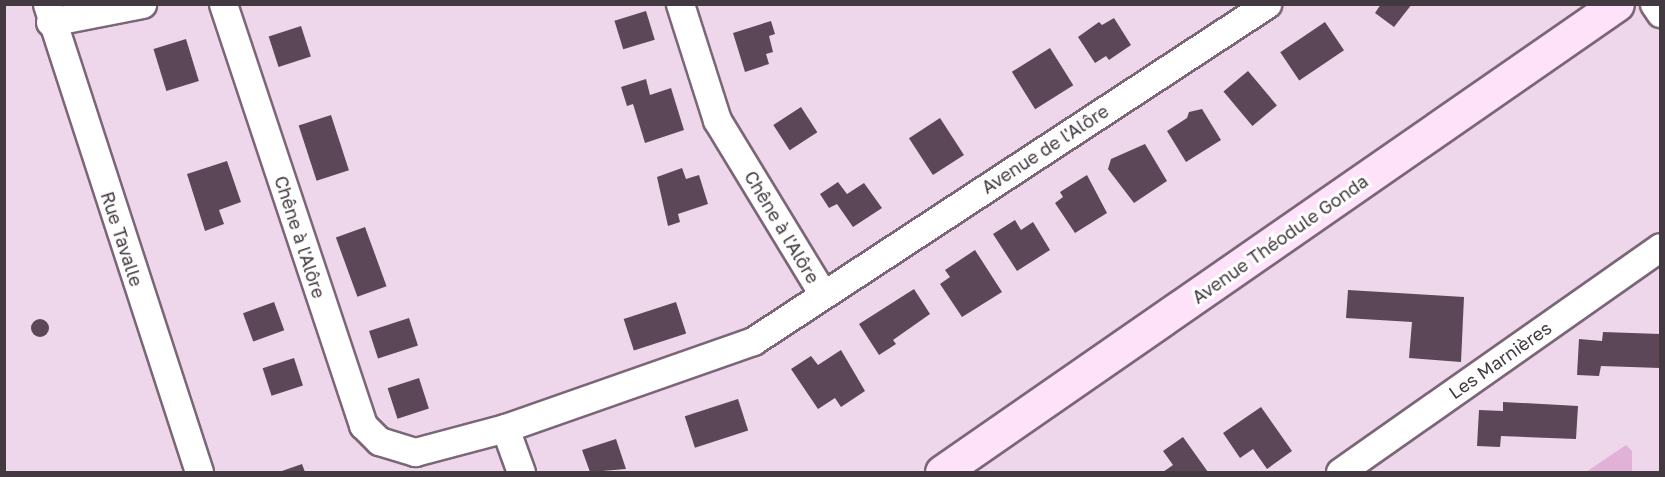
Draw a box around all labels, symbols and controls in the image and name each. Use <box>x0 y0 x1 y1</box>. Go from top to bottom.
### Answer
street label: Avenue de l'Alôre <box>977 100 1113 198</box>
street label: Chêne à l'Alôre <box>740 167 824 287</box>
street label: Avenue Théodule Gonda <box>1188 170 1372 308</box>
street label: Chêne à l'Alôre <box>270 173 330 301</box>
street label: Rue Tavalle <box>97 189 147 289</box>
street label: Les Marnières <box>1444 317 1556 403</box>

